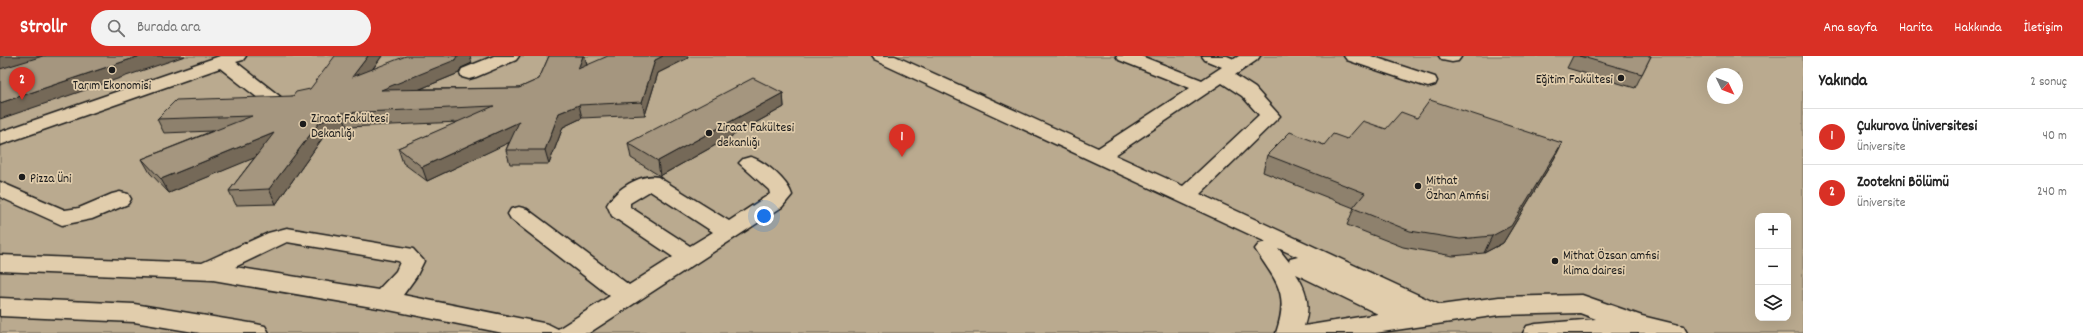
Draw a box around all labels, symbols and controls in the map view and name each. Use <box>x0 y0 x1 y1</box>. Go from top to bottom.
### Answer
search box <box>91 10 371 46</box>
text: Strollr <box>20 15 67 42</box>
icon: search <box>105 17 127 39</box>
text: Burada ara <box>137 17 200 39</box>
text: Ana sayfa <box>1823 18 1877 38</box>
text: Harita <box>1899 18 1932 38</box>
text: Hakkında <box>1954 18 2002 38</box>
text: İletişim <box>2024 18 2063 38</box>
marker: Tarım Ekonomisi <box>107 65 117 75</box>
pin: 2 <box>9 67 35 100</box>
north arrow <box>1707 68 1743 104</box>
text: Yakında <box>1819 70 1867 94</box>
place label: Eğitim Fakültesi <box>1536 71 1614 90</box>
marker: Eğitim Fakültesi <box>1616 73 1626 83</box>
text: 2 sonuç <box>2030 73 2067 92</box>
place label: Tarım Ekonomisi <box>73 77 152 96</box>
place label: Ziraat Fakültesi Dekanlığı <box>311 110 389 144</box>
text: Çukurova Üniversitesi <box>1857 116 1977 138</box>
marker: Ziraat Fakültesi Dekanlığı <box>298 119 308 129</box>
place label: Ziraat Fakültesi dekanlığı <box>717 119 795 153</box>
pin: 1 <box>889 124 915 157</box>
text: 1 <box>1831 127 1833 146</box>
text: 40 m <box>2043 127 2067 146</box>
marker: Ziraat Fakültesi dekanlığı <box>704 128 714 138</box>
text: Üniversite <box>1857 138 1906 157</box>
place label: Pizza Üni <box>30 170 72 189</box>
marker: Pizza Üni <box>17 172 27 182</box>
place label: Mithat Özhan Amfisi <box>1426 172 1490 206</box>
text: Zootekni Bölümü <box>1857 172 1949 194</box>
marker: Mithat Özhan Amfisi <box>1413 181 1423 191</box>
text: 2 <box>1829 183 1835 202</box>
text: 240 m <box>2037 183 2067 202</box>
text: Üniversite <box>1857 194 1906 213</box>
your location <box>754 206 774 226</box>
map controls <box>1755 213 1791 321</box>
button: + <box>1755 213 1791 249</box>
place label: Mithat Özsan amfisi klima dairesi <box>1563 247 1660 281</box>
button: − <box>1755 249 1791 285</box>
marker: Mithat Özsan amfisi klima dairesi <box>1550 256 1560 266</box>
button: layers <box>1755 285 1791 321</box>

